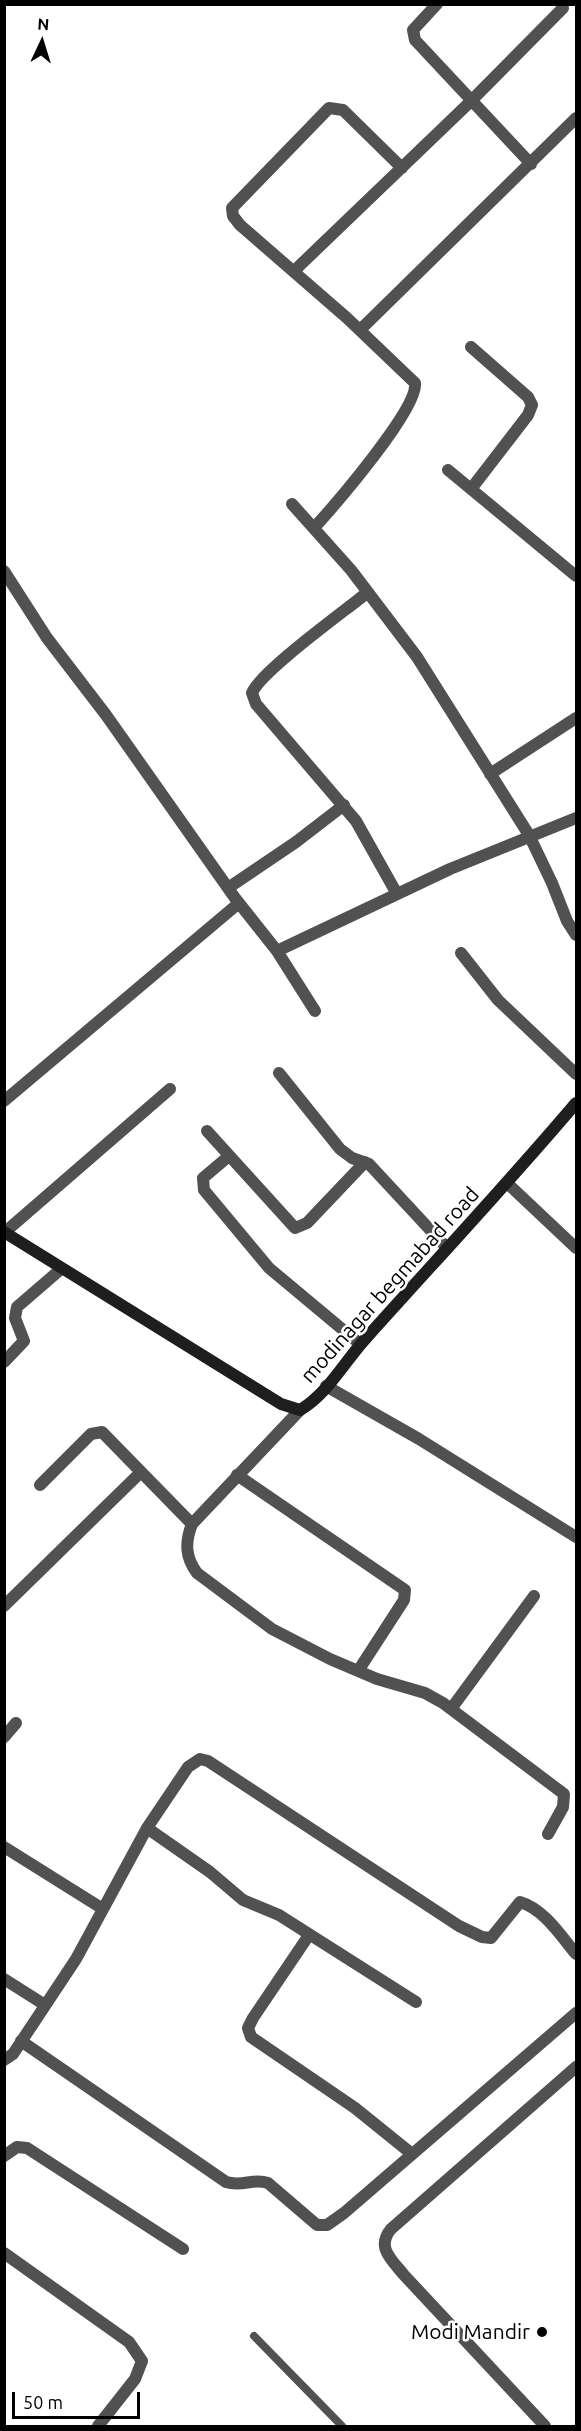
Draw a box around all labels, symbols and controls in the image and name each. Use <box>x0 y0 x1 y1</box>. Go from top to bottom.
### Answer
north arrow <box>12 12 72 72</box>
text: N <box>37 15 50 33</box>
street label: modinagar begmabad road <box>295 1182 485 1388</box>
place label: Modi Mandir <box>411 2319 530 2345</box>
marker: Modi Mandir <box>535 2325 549 2339</box>
scale bar <box>15 2380 142 2418</box>
text: 50 m <box>23 2392 63 2412</box>

